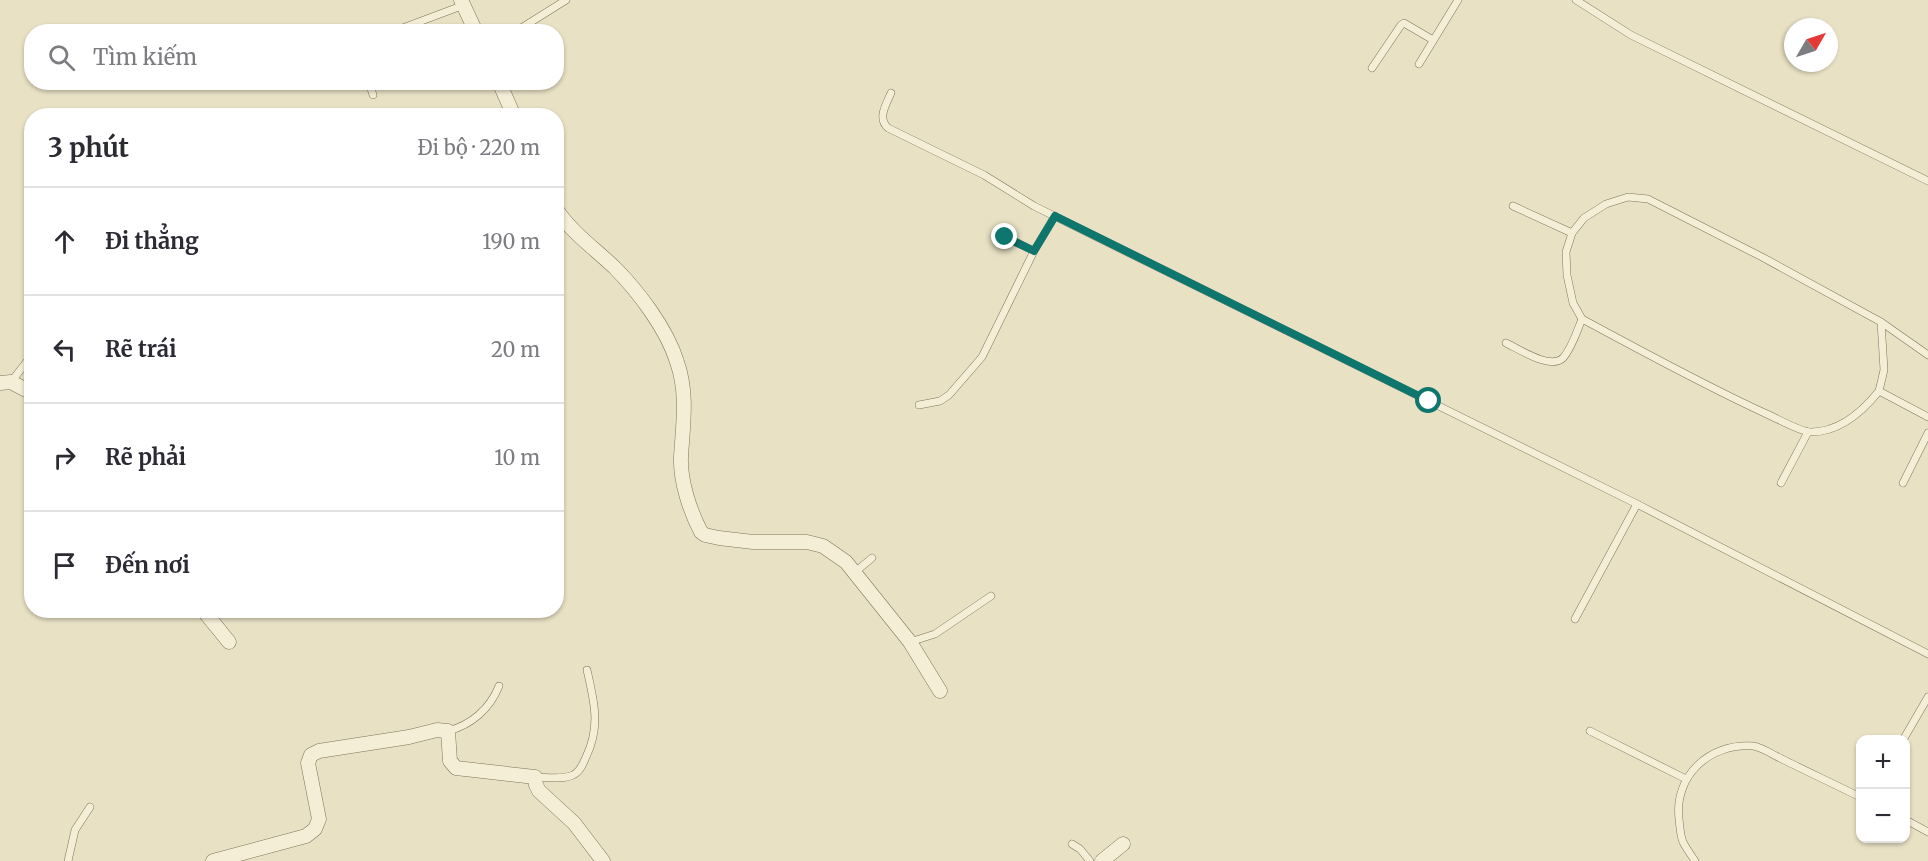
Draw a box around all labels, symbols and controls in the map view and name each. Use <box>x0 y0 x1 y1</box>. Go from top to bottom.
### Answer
north arrow <box>1784 18 1838 72</box>
search box <box>24 24 564 90</box>
icon: search <box>45 41 78 74</box>
text: Tìm kiếm <box>93 43 197 71</box>
text: 3 phút <box>48 131 129 164</box>
text: Đi bộ · 220 m <box>417 135 540 160</box>
route end <box>991 223 1017 249</box>
icon: ahead <box>48 225 81 258</box>
text: Đi thẳng <box>105 227 199 255</box>
text: 190 m <box>482 229 540 254</box>
icon: left <box>48 333 81 366</box>
text: Rẽ trái <box>105 335 177 363</box>
text: 20 m <box>491 337 540 362</box>
route start <box>1415 387 1441 413</box>
icon: right <box>48 441 81 474</box>
text: Rẽ phải <box>105 443 186 471</box>
text: 10 m <box>494 445 540 470</box>
icon: arrive <box>48 549 81 582</box>
text: Đến nơi <box>105 551 190 579</box>
map controls <box>1856 735 1910 843</box>
button: + <box>1856 735 1910 789</box>
button: − <box>1856 789 1910 843</box>

